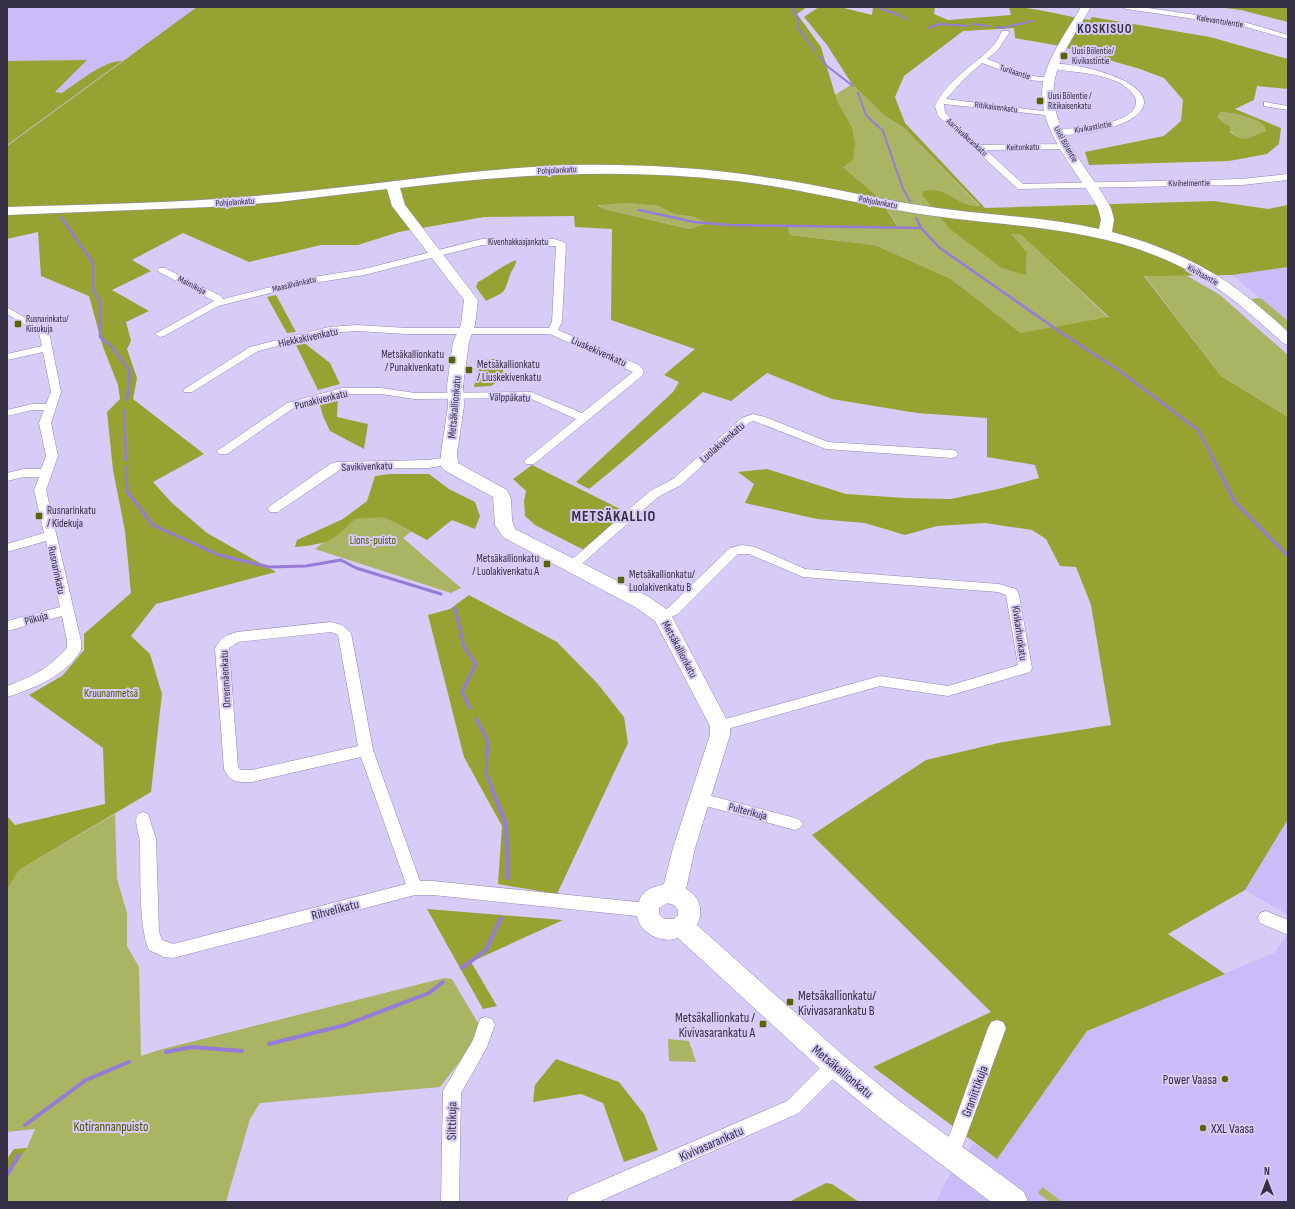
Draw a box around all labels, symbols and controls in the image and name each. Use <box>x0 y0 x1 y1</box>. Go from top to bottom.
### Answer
street label: Kalevantulentie <box>1196 12 1244 31</box>
district label: KOSKISUO <box>1077 21 1133 37</box>
place label: Uusi Bölentie/ Kivikastintie <box>1072 46 1115 67</box>
marker: Uusi Bölentie/ Kivikastintie <box>1059 51 1069 61</box>
street label: Turilaantie <box>998 62 1032 83</box>
place label: Uusi Bölentie / Ritikaisenkatu <box>1048 91 1092 112</box>
marker: Uusi Bölentie / Ritikaisenkatu <box>1035 96 1045 106</box>
street label: Ritikaisenkatu <box>974 99 1018 116</box>
street label: Aarnivalkeankatu <box>943 115 990 159</box>
street label: Kivikastintie <box>1074 119 1113 136</box>
street label: Uusi Bölentie <box>1051 124 1080 165</box>
street label: Keitonkatu <box>1006 142 1040 153</box>
street label: Pohjolankatu <box>537 164 577 177</box>
street label: Kivihelmentie <box>1168 178 1210 189</box>
street label: Pohjolankatu <box>858 193 898 212</box>
street label: Pohjolankatu <box>215 196 255 209</box>
street label: Kivenhakkaajankatu <box>488 237 548 248</box>
street label: Kivihaantie <box>1185 262 1220 289</box>
street label: Malmikuja <box>176 274 208 297</box>
street label: Maasälvänkatu <box>271 274 317 295</box>
place label: Rusnarinkatu/ Kiisukuja <box>26 314 69 335</box>
marker: Rusnarinkatu/ Kiisukuja <box>13 319 23 329</box>
street label: Hiekkakivenkatu <box>277 325 339 350</box>
street label: Liuskekivenkatu <box>569 334 629 370</box>
place label: Metsäkallionkatu / Punakivenkatu <box>381 348 444 374</box>
marker: Metsäkallionkatu / Punakivenkatu <box>447 355 457 365</box>
place label: Metsäkallionkatu / Liuskekivenkatu <box>477 358 541 384</box>
marker: Metsäkallionkatu / Liuskekivenkatu <box>464 365 474 375</box>
street label: Metsäkallionkatu <box>445 375 464 439</box>
street label: Punakivenkatu <box>293 387 349 412</box>
street label: Välppäkatu <box>489 390 531 405</box>
street label: Luolakivenkatu <box>697 419 748 465</box>
street label: Savikivenkatu <box>341 459 393 474</box>
place label: Rusnarinkatu / Kidekuja <box>47 504 96 530</box>
district label: METSÄKALLIO <box>572 507 656 526</box>
marker: Rusnarinkatu / Kidekuja <box>34 511 44 521</box>
park label: Lions-puisto <box>350 534 397 547</box>
street label: Rusnarinkatu <box>45 545 68 596</box>
place label: Metsäkallionkatu / Luolakivenkatu A <box>472 552 539 578</box>
marker: Metsäkallionkatu / Luolakivenkatu A <box>542 559 552 569</box>
place label: Metsäkallionkatu/ Luolakivenkatu B <box>629 568 696 594</box>
marker: Metsäkallionkatu/ Luolakivenkatu B <box>616 575 626 585</box>
street label: Kivikarhunkatu <box>1009 605 1030 662</box>
street label: Piikuja <box>23 609 49 628</box>
street label: Metsäkallionkatu <box>659 618 700 680</box>
street label: Orrenmäenkatu <box>217 650 233 708</box>
park label: Kruunanmetsä <box>84 687 138 700</box>
street label: Pulterikuja <box>727 800 768 823</box>
street label: Rihvelikatu <box>310 896 361 924</box>
place label: Metsäkallionkatu/ Kivivasarankatu B <box>798 988 876 1019</box>
marker: Metsäkallionkatu/ Kivivasarankatu B <box>785 997 795 1007</box>
place label: Metsäkallionkatu / Kivivasarankatu A <box>675 1010 755 1041</box>
marker: Metsäkallionkatu / Kivivasarankatu A <box>758 1019 768 1029</box>
street label: Metsäkallionkatu <box>809 1042 876 1102</box>
street label: Graniittikuja <box>958 1063 992 1119</box>
place label: Power Vaasa <box>1163 1072 1217 1088</box>
marker: Power Vaasa <box>1220 1074 1230 1084</box>
street label: Silttikuja <box>444 1102 460 1140</box>
park label: Kotirannanpuisto <box>74 1119 148 1135</box>
place label: XXL Vaasa <box>1210 1121 1254 1137</box>
street label: Kivivasarankatu <box>677 1123 746 1165</box>
marker: XXL Vaasa <box>1198 1123 1208 1133</box>
north arrow <box>1247 1161 1287 1201</box>
text: N <box>1264 1165 1270 1178</box>

